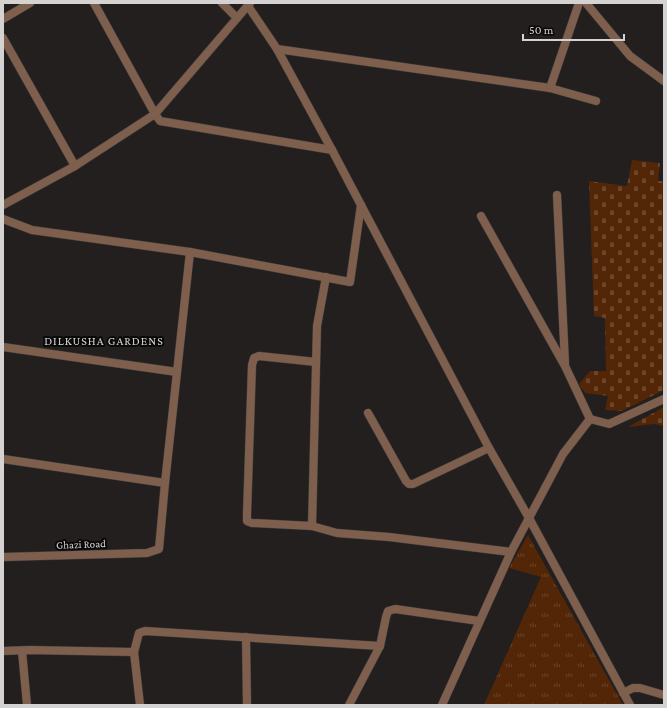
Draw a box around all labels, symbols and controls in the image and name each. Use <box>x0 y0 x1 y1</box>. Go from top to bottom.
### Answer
scale bar <box>523 16 624 42</box>
text: 50 m <box>529 23 554 37</box>
district label: DILKUSHA GARDENS <box>44 334 164 348</box>
street label: Ghazi Road <box>56 537 106 551</box>

